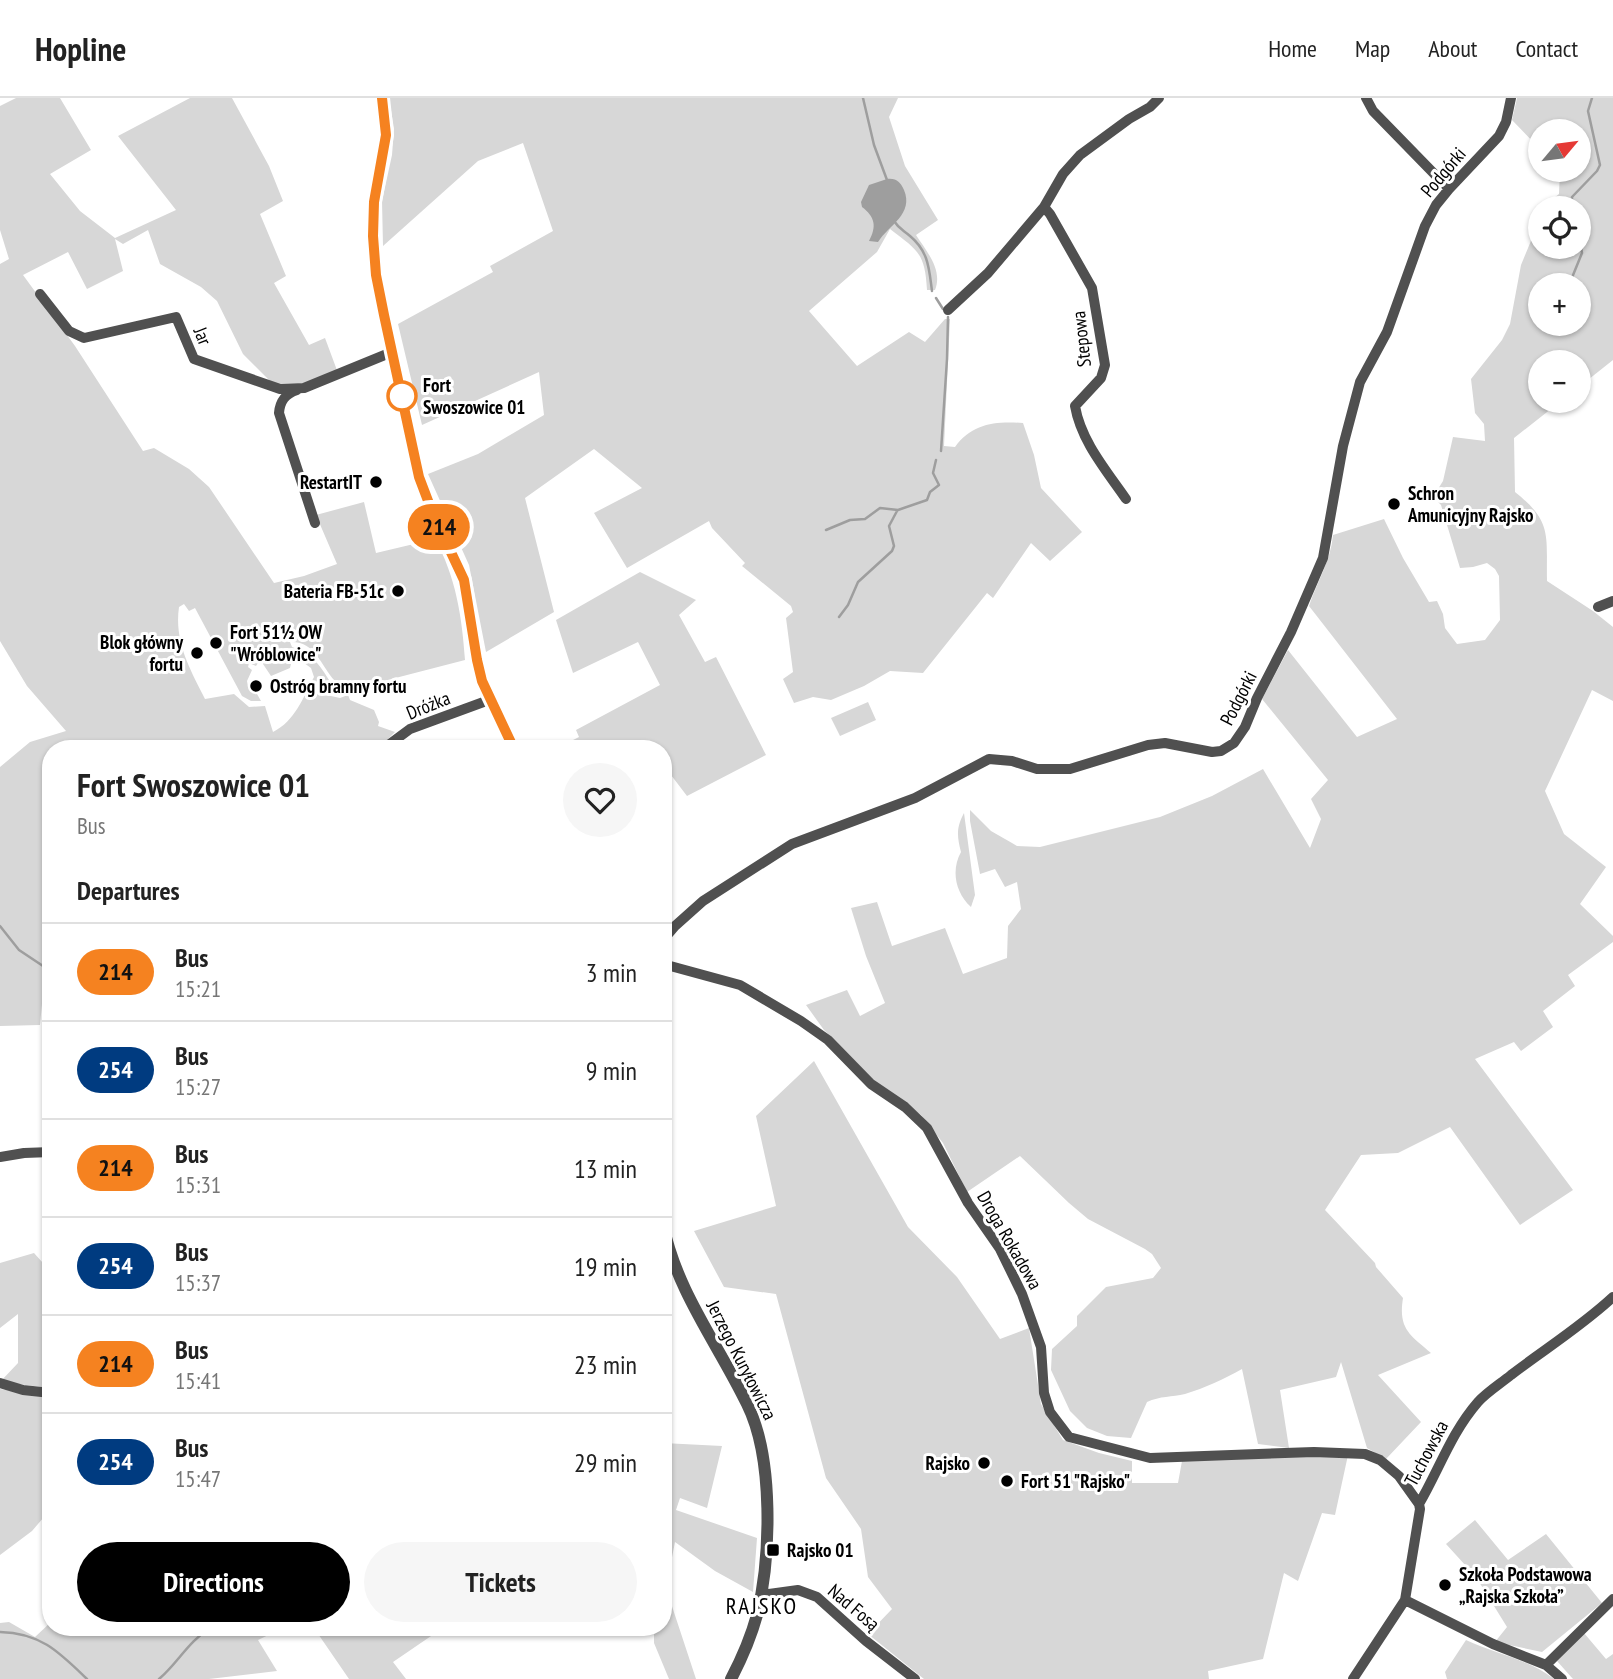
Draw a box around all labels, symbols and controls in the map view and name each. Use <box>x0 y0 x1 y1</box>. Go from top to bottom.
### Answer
text: Hopline <box>35 27 126 70</box>
text: Home <box>1268 33 1317 64</box>
text: Map <box>1355 33 1390 64</box>
text: About <box>1428 33 1477 64</box>
text: Contact <box>1515 33 1578 64</box>
north arrow <box>1528 119 1591 182</box>
map controls <box>1528 119 1591 413</box>
street label: Podgórki <box>1415 142 1471 202</box>
button: locate <box>1528 196 1591 259</box>
button: + <box>1528 273 1591 336</box>
street label: Stepowa <box>1066 310 1096 368</box>
street label: Jar <box>188 323 218 349</box>
button: − <box>1528 350 1591 413</box>
place label: Fort Swoszowice 01 <box>423 373 525 419</box>
marker: Fort Swoszowice 01 <box>387 381 417 411</box>
place label: RestartIT <box>300 470 362 494</box>
marker: RestartIT <box>368 474 384 490</box>
place label: Schron Amunicyjny Rajsko <box>1407 481 1534 527</box>
marker: Schron Amunicyjny Rajsko <box>1386 496 1402 512</box>
line badge: 214 <box>399 504 479 550</box>
text: 214 <box>422 511 456 542</box>
place label: Bateria FB-51c <box>284 579 384 603</box>
marker: Bateria FB-51c <box>390 583 406 599</box>
place label: Fort 51½ OW "Wróblowice" <box>230 620 322 666</box>
place label: Blok główny fortu <box>100 630 183 676</box>
marker: Fort 51½ OW "Wróblowice" <box>208 635 224 651</box>
marker: Blok główny fortu <box>189 645 205 661</box>
street label: Podgórki <box>1214 667 1262 729</box>
place label: Ostróg bramny fortu <box>270 674 406 698</box>
marker: Ostróg bramny fortu <box>248 678 264 694</box>
street label: Dróżka <box>403 685 453 725</box>
text: Fort Swoszowice 01 <box>77 763 310 806</box>
button: heart <box>563 763 637 837</box>
text: Bus <box>77 811 106 840</box>
text: Departures <box>77 874 180 907</box>
text: Bus <box>175 941 208 974</box>
text: 214 <box>98 956 133 987</box>
text: 3 min <box>586 956 637 989</box>
text: 15:21 <box>175 974 221 1003</box>
text: Bus <box>175 1039 208 1072</box>
text: 254 <box>98 1054 133 1085</box>
text: 9 min <box>586 1054 637 1087</box>
text: 15:27 <box>175 1072 221 1101</box>
text: Bus <box>175 1137 208 1170</box>
text: 214 <box>98 1152 133 1183</box>
text: 13 min <box>574 1152 637 1185</box>
text: 15:31 <box>175 1170 221 1199</box>
street label: Droga Rokadowa <box>972 1186 1048 1294</box>
text: Bus <box>175 1235 208 1268</box>
text: 254 <box>98 1250 133 1281</box>
text: 19 min <box>574 1250 637 1283</box>
text: 15:37 <box>175 1268 221 1297</box>
street label: Jerzego Kuryłowicza <box>701 1295 782 1424</box>
text: Bus <box>175 1333 208 1366</box>
text: 214 <box>98 1348 133 1379</box>
text: 23 min <box>574 1348 637 1381</box>
text: 15:41 <box>175 1366 221 1395</box>
street label: Tuchowska <box>1399 1416 1453 1490</box>
text: Bus <box>175 1431 208 1464</box>
text: 254 <box>98 1446 133 1477</box>
text: 29 min <box>574 1446 637 1479</box>
place label: Rajsko <box>926 1451 970 1475</box>
marker: Rajsko <box>976 1455 992 1471</box>
text: 15:47 <box>175 1464 221 1493</box>
place label: Fort 51 "Rajsko" <box>1021 1469 1130 1493</box>
marker: Fort 51 "Rajsko" <box>999 1473 1015 1489</box>
place label: Rajsko 01 <box>787 1538 853 1562</box>
button: Directions <box>77 1542 350 1622</box>
button: Tickets <box>364 1542 637 1622</box>
marker: Rajsko 01 <box>765 1542 781 1558</box>
place label: Szkoła Podstawowa „Rajska Szkoła” <box>1459 1562 1592 1608</box>
marker: Szkoła Podstawowa „Rajska Szkoła” <box>1437 1577 1453 1593</box>
street label: Nad Fosą <box>823 1578 885 1636</box>
district label: RAJSKO <box>726 1591 798 1620</box>

